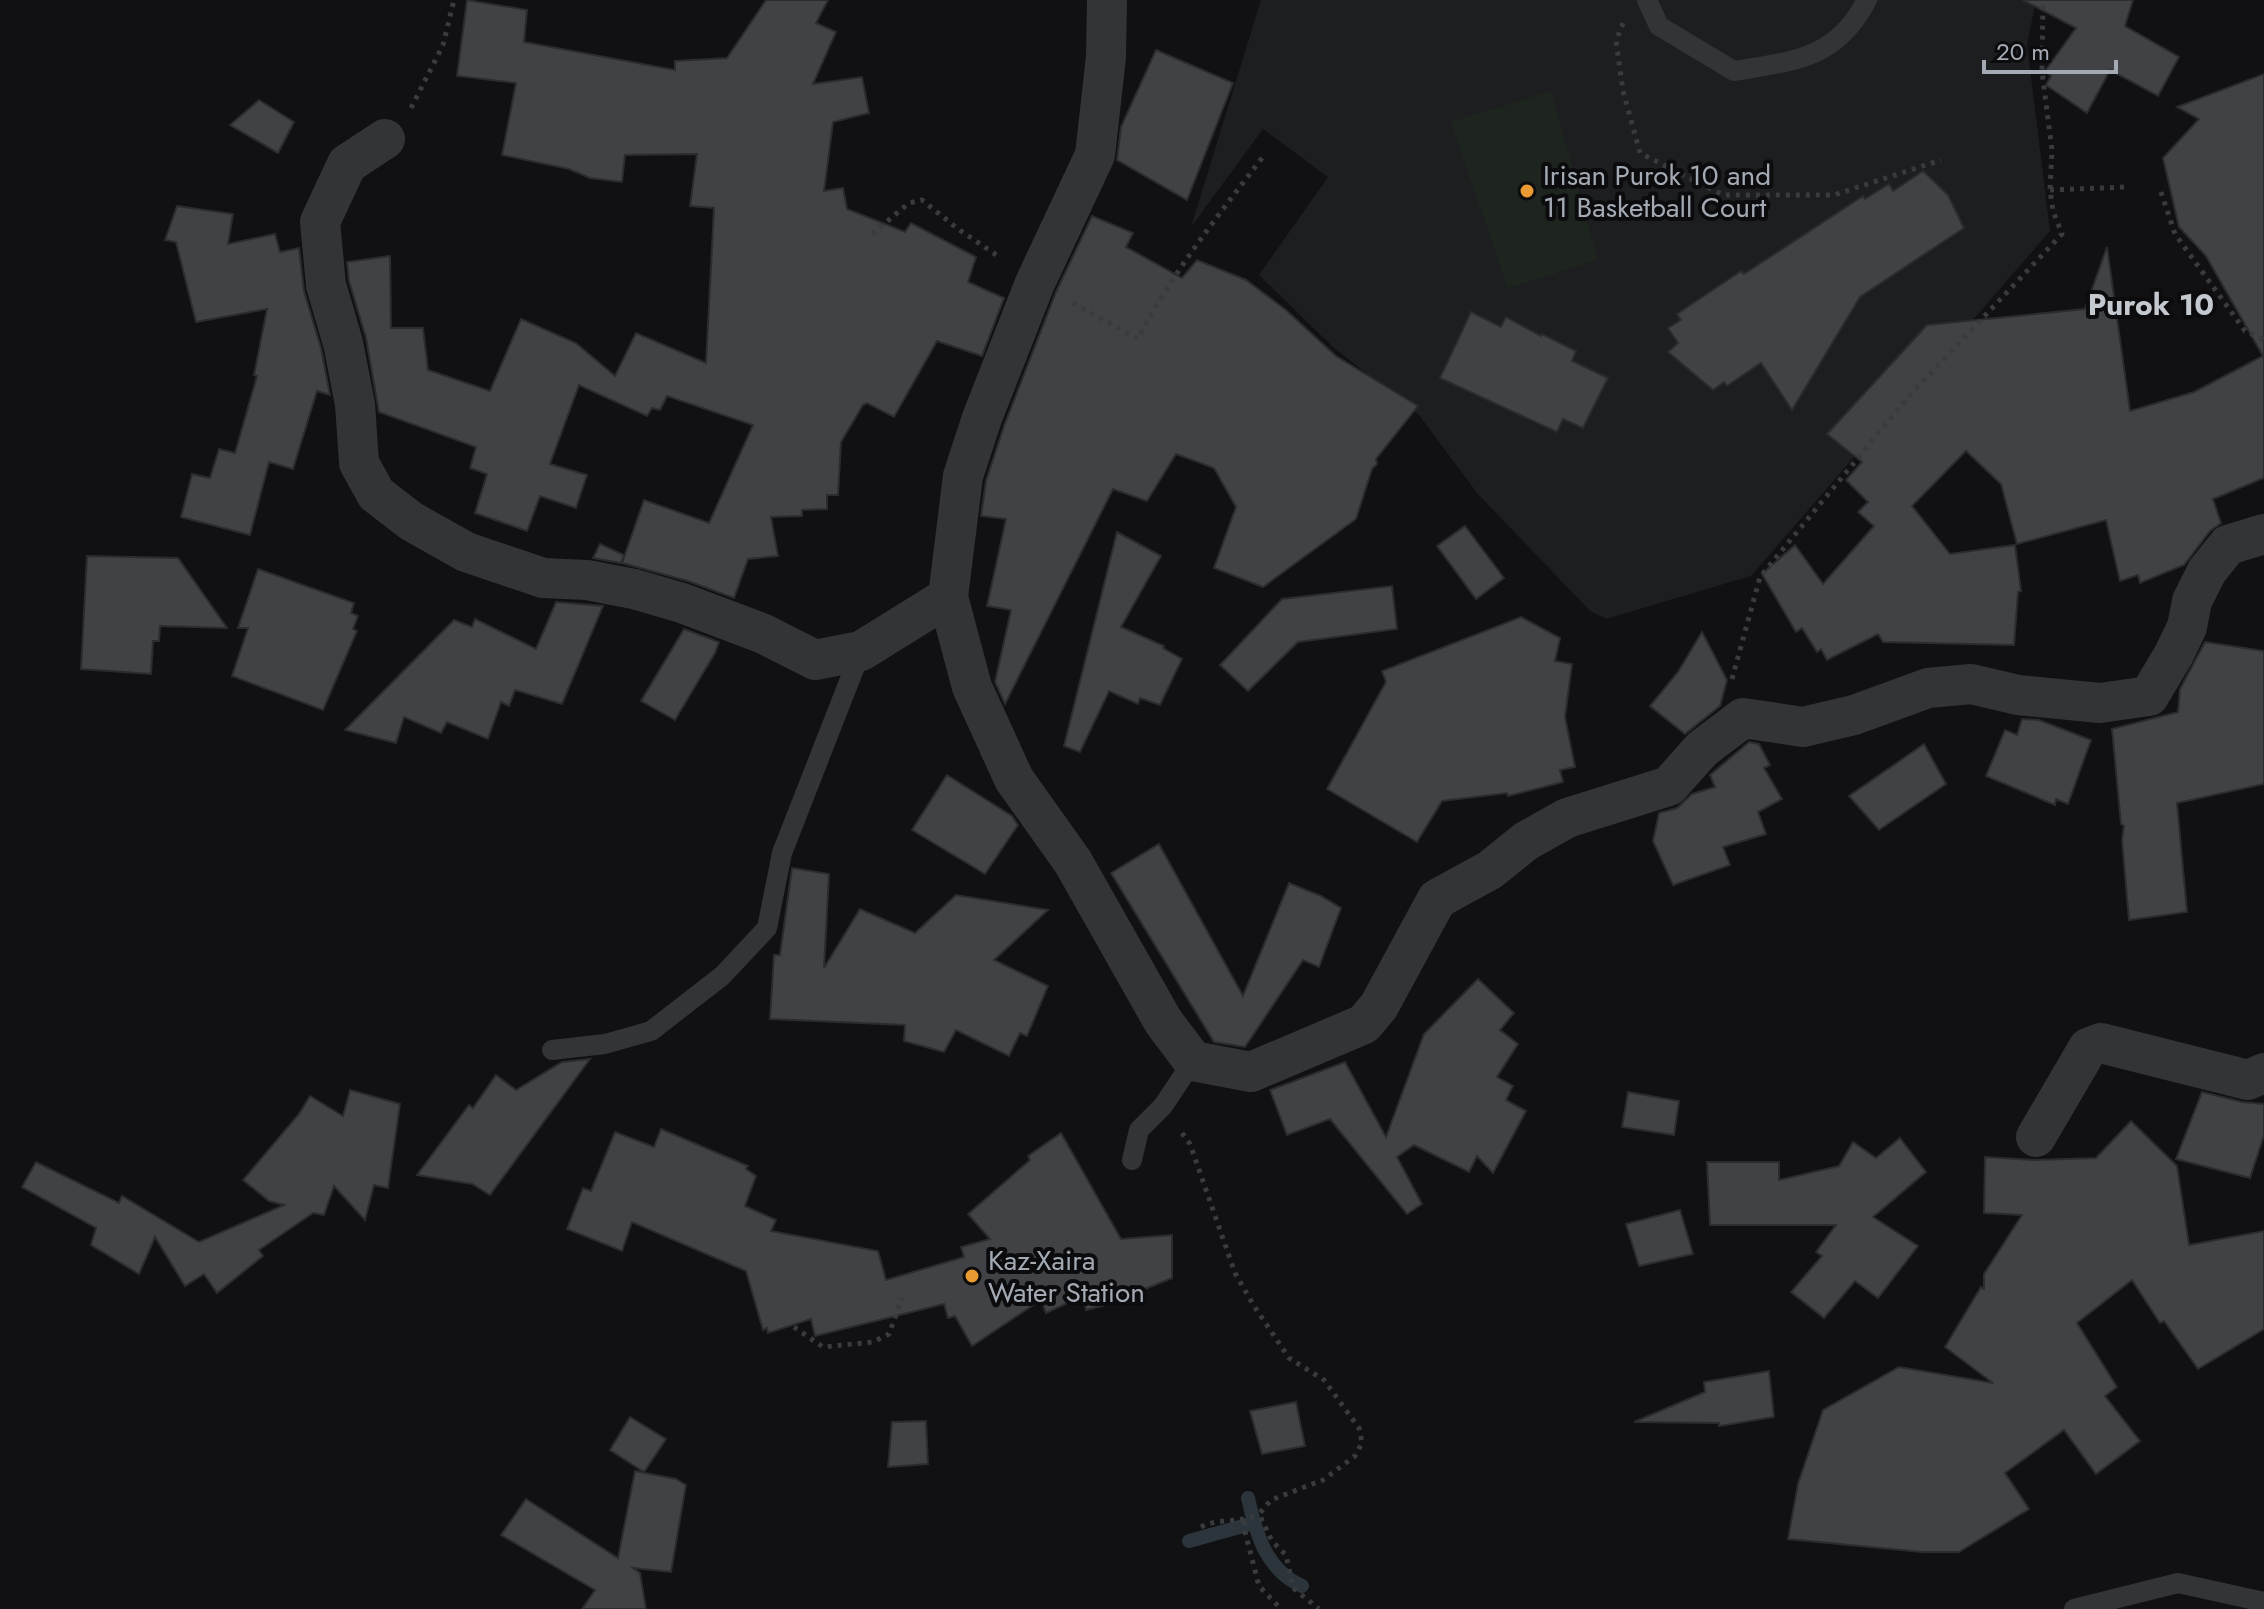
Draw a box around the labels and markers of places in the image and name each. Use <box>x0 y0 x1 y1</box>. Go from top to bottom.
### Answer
place label: Irisan Purok 10 and 11 Basketball Court <box>1543 155 1771 228</box>
marker: Irisan Purok 10 and 11 Basketball Court <box>1518 182 1536 200</box>
place label: Kaz-Xaira Water Station <box>988 1240 1145 1313</box>
marker: Kaz-Xaira Water Station <box>963 1267 981 1285</box>

